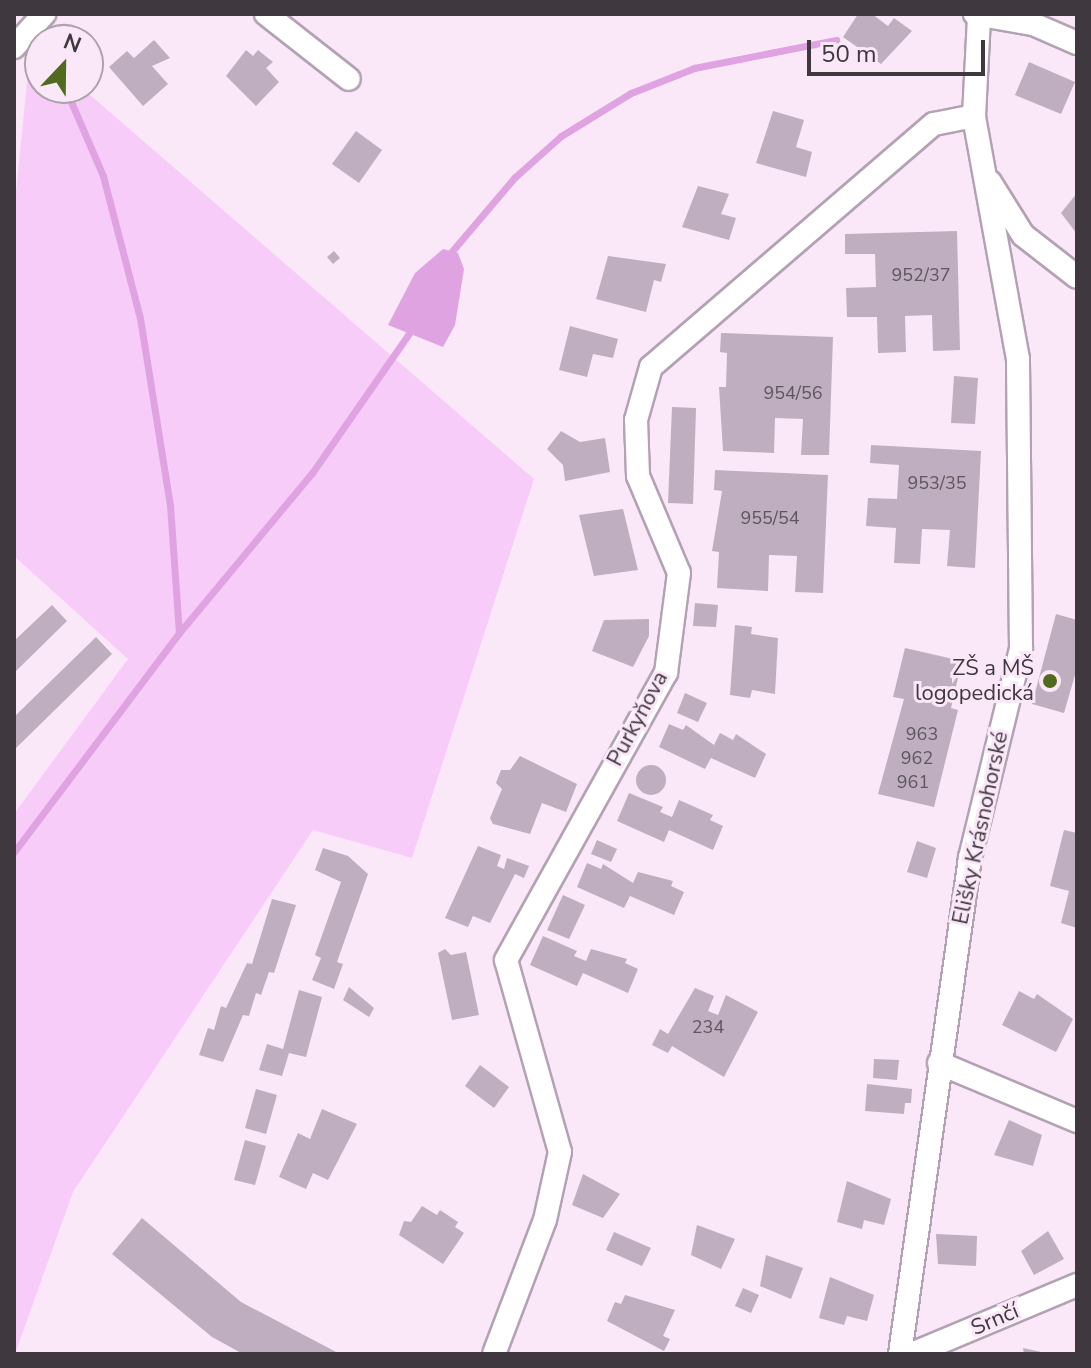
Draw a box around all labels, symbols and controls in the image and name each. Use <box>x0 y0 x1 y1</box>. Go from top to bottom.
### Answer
north arrow <box>24 24 104 104</box>
scale bar <box>811 24 989 74</box>
text: N <box>59 27 85 61</box>
text: 50 m <box>821 38 877 70</box>
house number: 952/37 <box>891 264 951 286</box>
house number: 954/56 <box>763 382 823 404</box>
house number: 953/35 <box>907 472 967 494</box>
house number: 955/54 <box>740 507 800 529</box>
place label: ZŠ a MŠ logopedická <box>915 655 1034 706</box>
street label: Purkyňova <box>602 667 674 771</box>
marker: ZŠ a MŠ logopedická <box>1041 672 1059 690</box>
house number: 963 <box>906 723 938 745</box>
street label: Elišky Krásnohorské <box>948 729 1014 927</box>
house number: 962 <box>901 747 933 769</box>
house number: 961 <box>897 771 929 793</box>
house number: 234 <box>692 1016 724 1038</box>
street label: Srnčí <box>967 1298 1023 1342</box>

